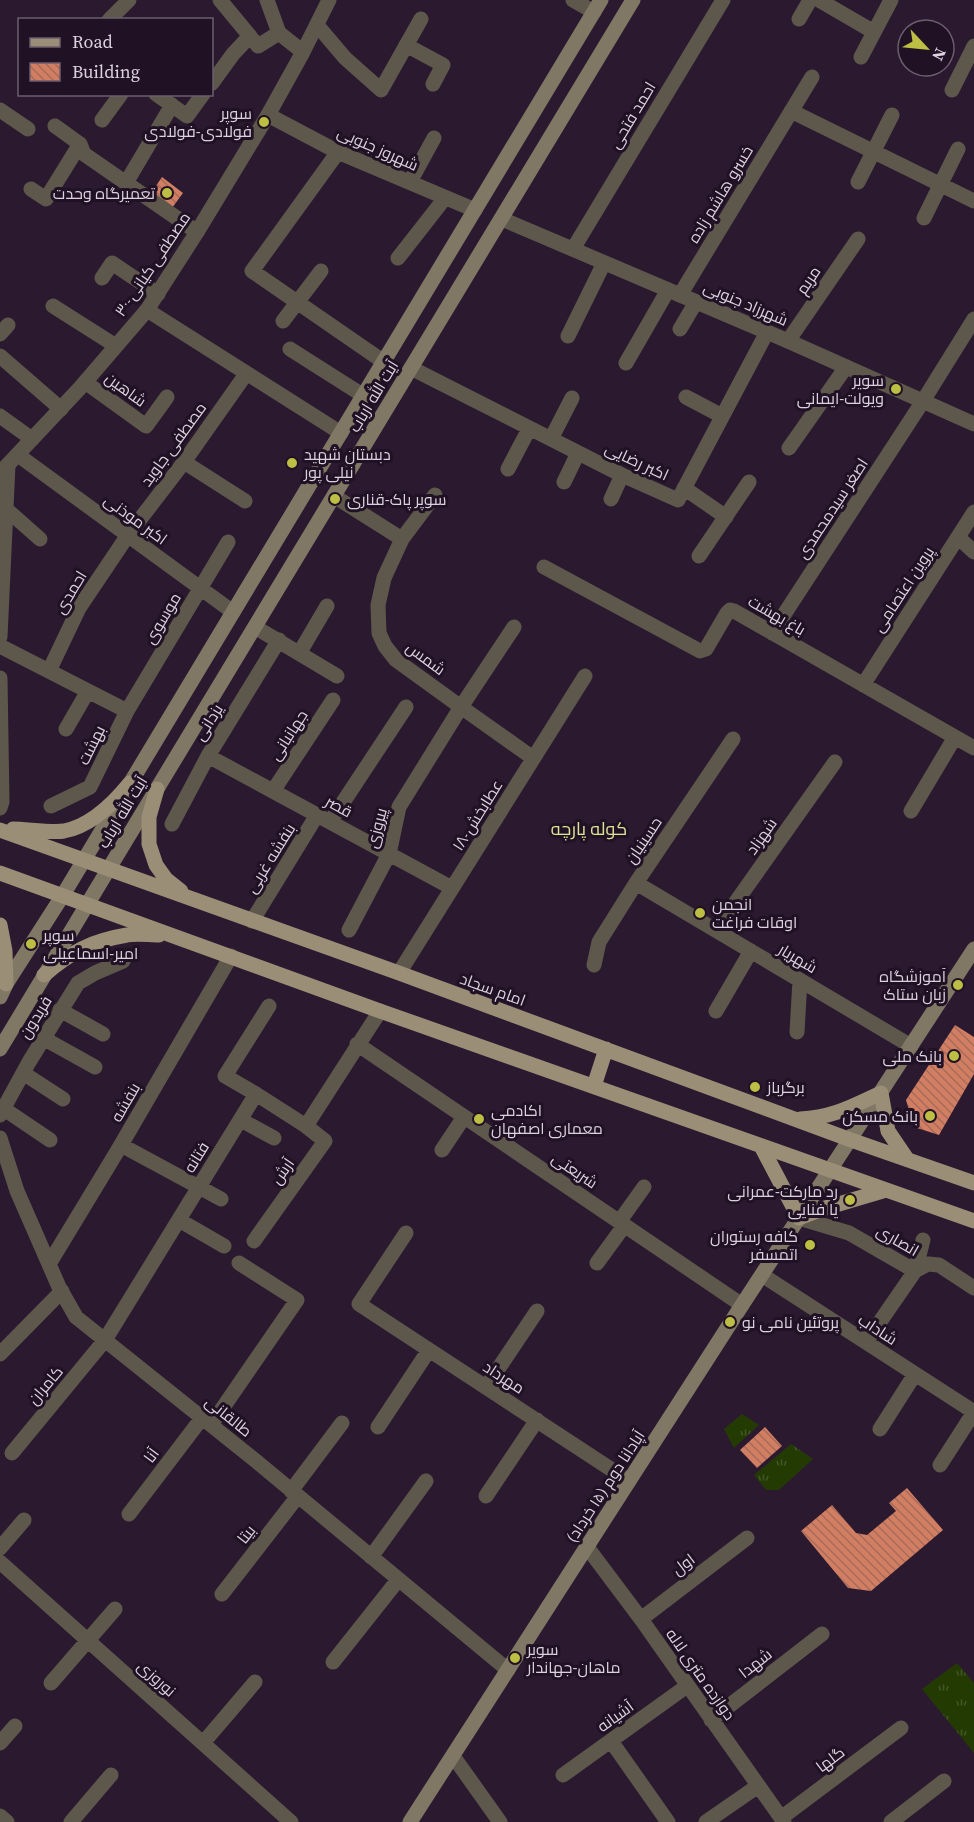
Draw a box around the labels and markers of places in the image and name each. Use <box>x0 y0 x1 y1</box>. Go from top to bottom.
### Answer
place label: سوپر فولادی-فولادی <box>144 102 252 142</box>
marker: سوپر فولادی-فولادی <box>257 115 271 129</box>
place label: تعمیرگاه وحدت <box>53 182 156 204</box>
marker: تعمیرگاه وحدت <box>160 186 174 200</box>
place label: سوپر ویولت-ایمانی <box>797 369 884 409</box>
marker: سوپر ویولت-ایمانی <box>889 382 903 396</box>
place label: دبستان شهید نیلی پور <box>303 443 391 484</box>
marker: دبستان شهید نیلی پور <box>285 456 299 470</box>
place label: سوپر پاک-قناری <box>347 488 447 511</box>
marker: سوپر پاک-قناری <box>328 492 342 506</box>
place label: انجمن اوقات فراغت <box>712 893 797 933</box>
marker: انجمن اوقات فراغت <box>693 906 707 920</box>
place label: سوپر امیر-اسماعیلی <box>42 924 138 964</box>
marker: سوپر امیر-اسماعیلی <box>24 937 38 951</box>
place label: آموزشگاه زبان ستاک <box>879 965 947 1005</box>
marker: آموزشگاه زبان ستاک <box>951 978 965 992</box>
place label: بانک ملی <box>883 1045 942 1067</box>
marker: بانک ملی <box>947 1049 961 1063</box>
place label: برگرباز <box>766 1076 805 1098</box>
marker: برگرباز <box>748 1080 762 1094</box>
place label: اکادمی معماری اصفهان <box>491 1099 603 1139</box>
place label: بانک مسکن <box>842 1105 918 1127</box>
marker: بانک مسکن <box>923 1109 937 1123</box>
marker: اکادمی معماری اصفهان <box>472 1112 486 1126</box>
place label: رد مارکت-عمرانی یا فنایی <box>727 1180 839 1220</box>
marker: رد مارکت-عمرانی یا فنایی <box>843 1193 857 1207</box>
place label: كافه رستوران اتمسفر <box>710 1225 798 1265</box>
marker: كافه رستوران اتمسفر <box>803 1238 817 1252</box>
place label: پروتئین نامی نو <box>742 1311 840 1334</box>
marker: پروتئین نامی نو <box>723 1315 737 1329</box>
place label: سوپر ماهان-جهاندار <box>526 1638 621 1678</box>
marker: سوپر ماهان-جهاندار <box>508 1651 522 1665</box>

